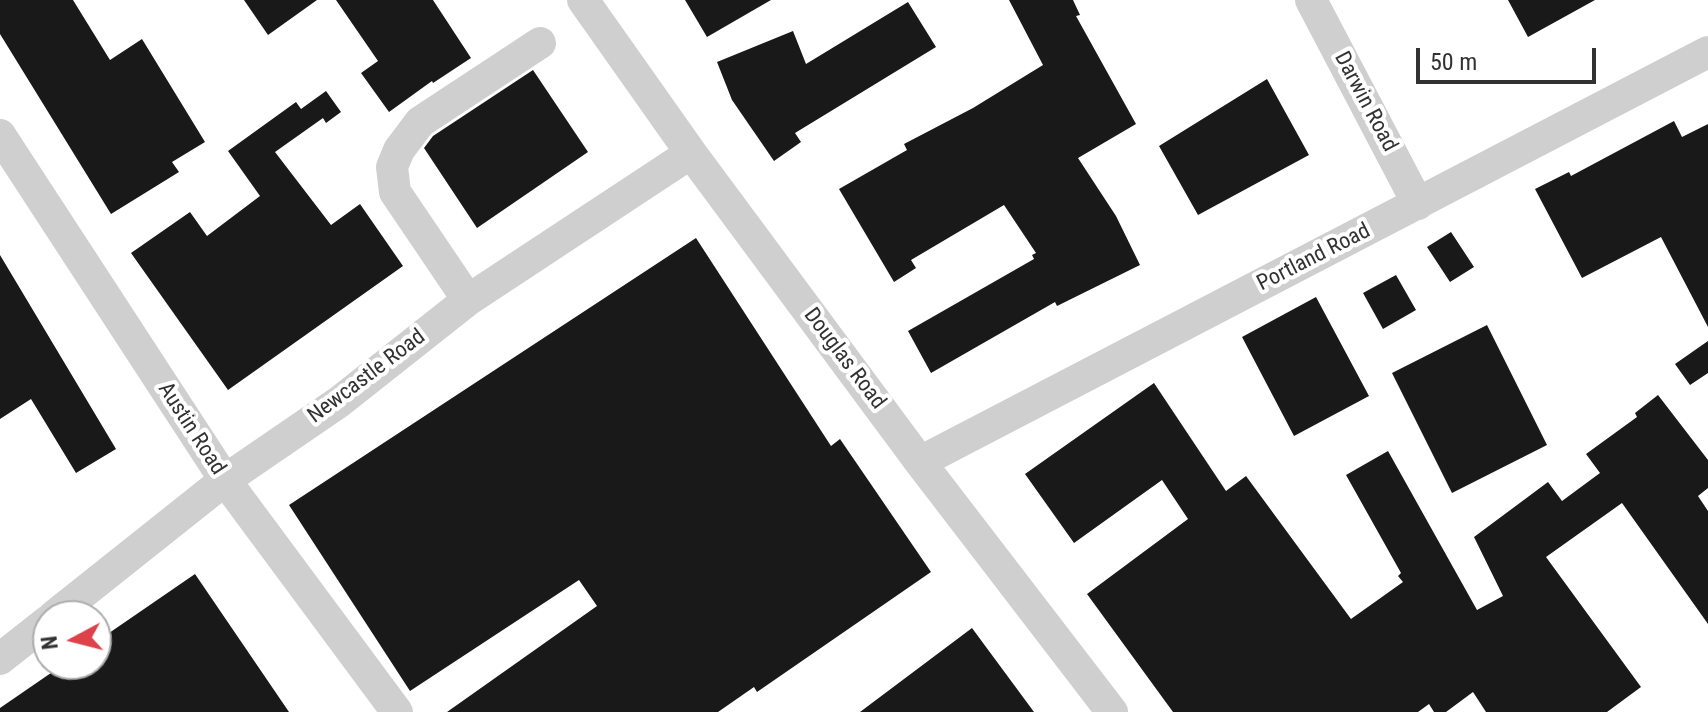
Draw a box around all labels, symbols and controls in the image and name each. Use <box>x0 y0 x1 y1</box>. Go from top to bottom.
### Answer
scale bar <box>1420 32 1600 82</box>
street label: Darwin Road <box>1328 48 1402 156</box>
text: 50 m <box>1430 48 1477 76</box>
street label: Portland Road <box>1253 218 1375 298</box>
street label: Douglas Road <box>797 303 891 415</box>
street label: Newcastle Road <box>303 324 431 430</box>
street label: Austin Road <box>151 378 231 480</box>
north arrow <box>32 600 112 680</box>
text: N <box>36 635 63 651</box>

